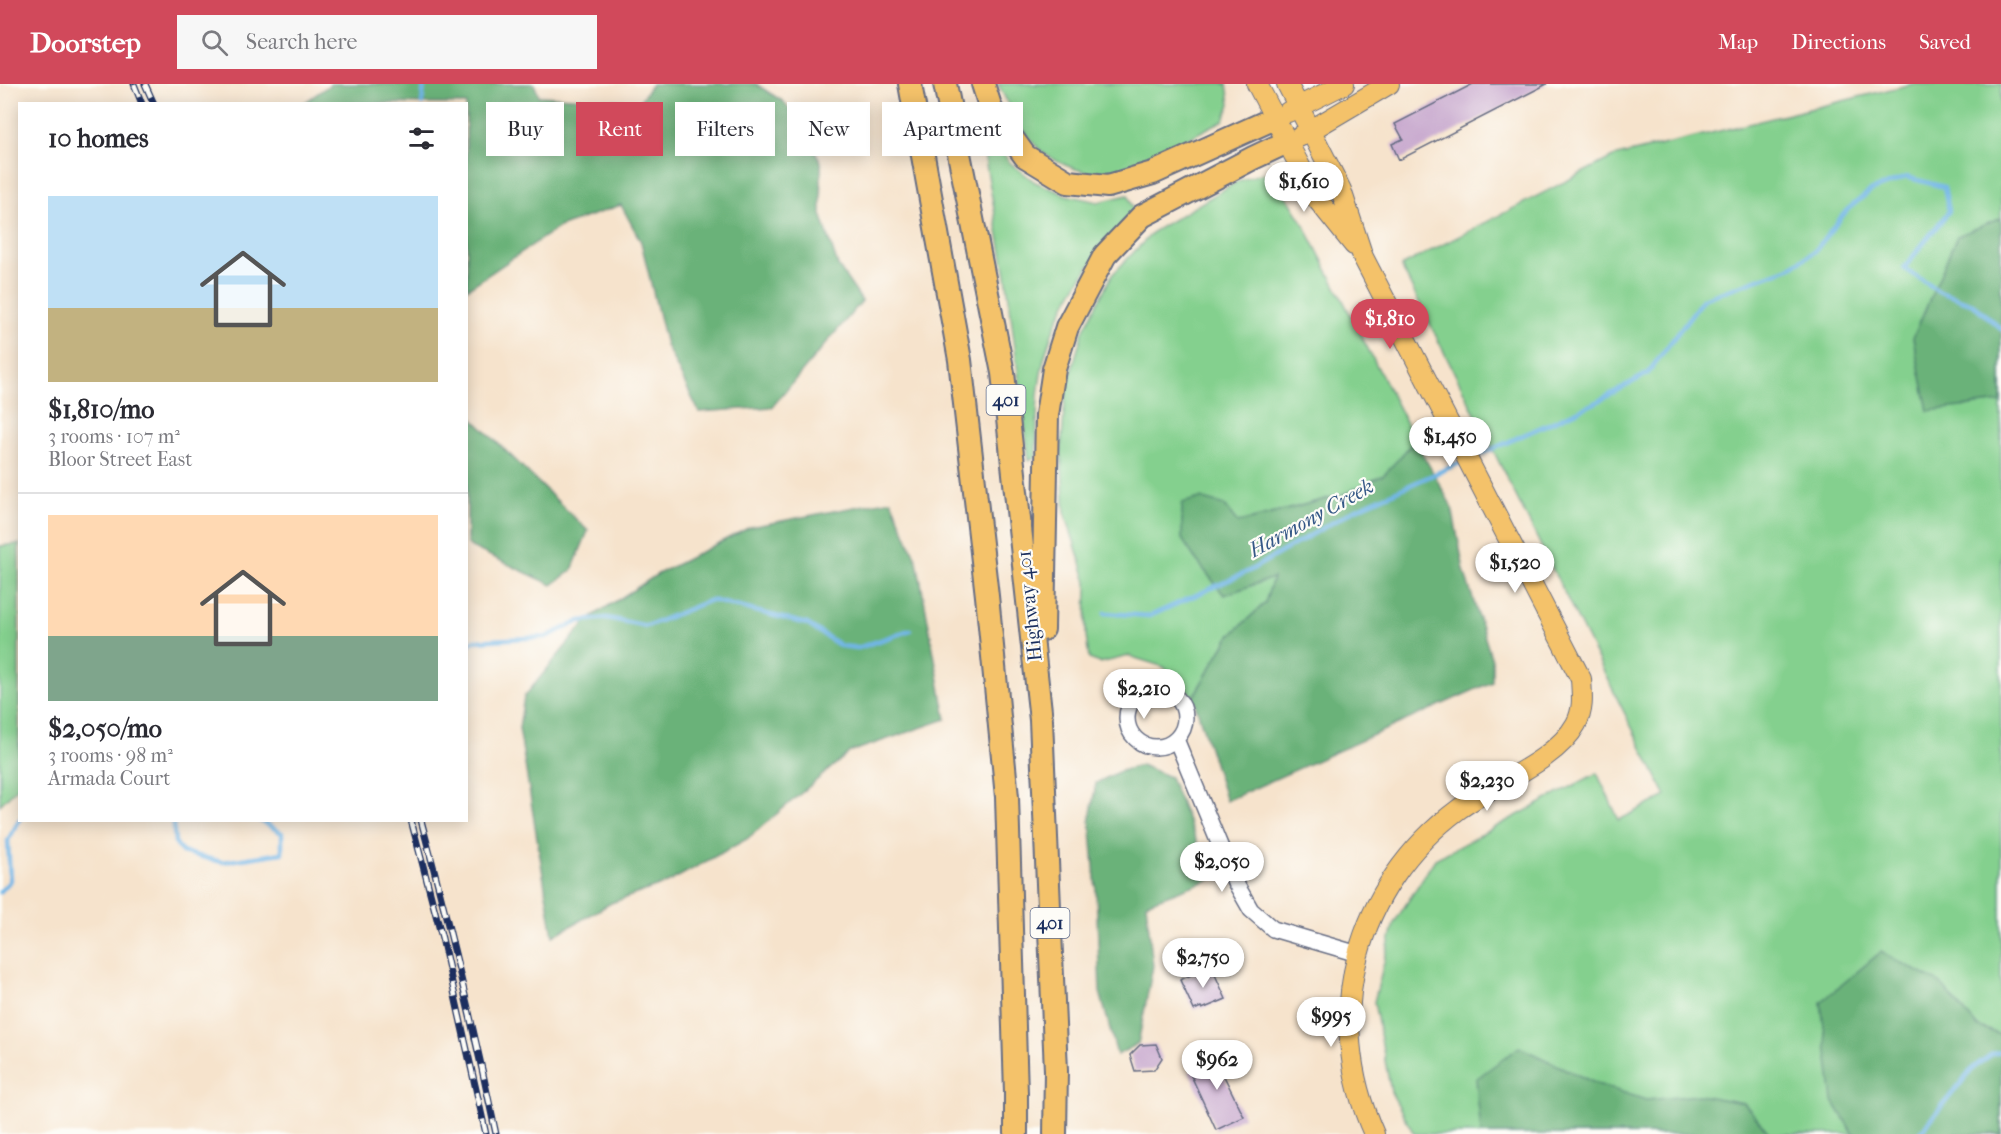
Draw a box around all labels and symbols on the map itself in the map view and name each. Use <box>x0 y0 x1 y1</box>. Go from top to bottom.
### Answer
pin: $1,610 <box>1255 162 1353 213</box>
pin: $1,810 <box>1341 299 1439 350</box>
road number: 401 <box>986 385 1026 415</box>
pin: $1,450 <box>1401 417 1499 468</box>
water label: Harmony Creek <box>1244 474 1378 563</box>
pin: $1,520 <box>1466 543 1564 594</box>
street label: Highway 401 <box>1012 549 1047 663</box>
pin: $2,210 <box>1095 669 1193 720</box>
pin: $2,230 <box>1438 761 1536 812</box>
pin: $2,050 <box>1173 842 1271 893</box>
road number: 401 <box>1030 908 1070 938</box>
pin: $2,750 <box>1154 938 1252 989</box>
pin: $995 <box>1295 997 1367 1048</box>
pin: $962 <box>1181 1040 1253 1091</box>

